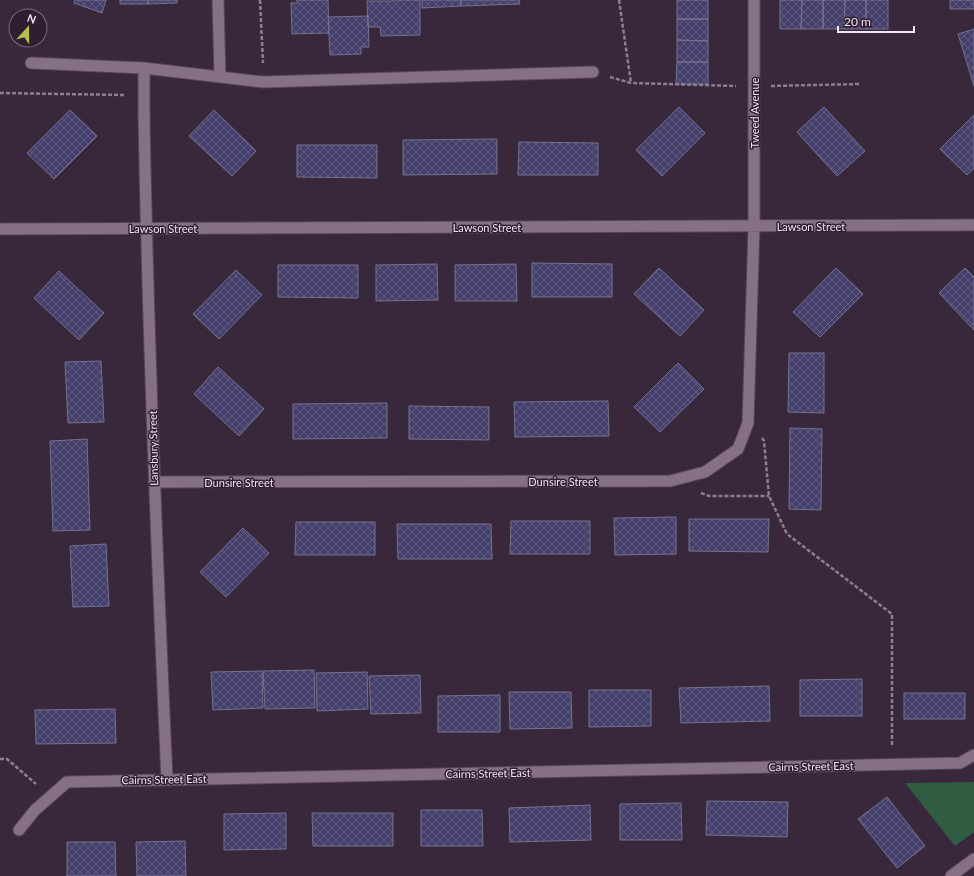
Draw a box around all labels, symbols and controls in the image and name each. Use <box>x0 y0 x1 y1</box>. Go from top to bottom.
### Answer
north arrow <box>8 8 48 48</box>
scale bar <box>838 8 914 34</box>
text: N <box>25 11 38 26</box>
text: 20 m <box>844 14 871 29</box>
street label: Tweed Avenue <box>748 77 761 148</box>
street label: Lawson Street <box>777 220 845 233</box>
street label: Lawson Street <box>453 221 521 234</box>
street label: Lawson Street <box>129 222 197 235</box>
street label: Lansbury Street <box>146 410 160 486</box>
street label: Dunsire Street <box>528 475 598 488</box>
street label: Dunsire Street <box>204 476 274 489</box>
street label: Cairns Street East <box>768 759 854 773</box>
street label: Cairns Street East <box>445 766 531 780</box>
street label: Cairns Street East <box>121 772 207 786</box>

